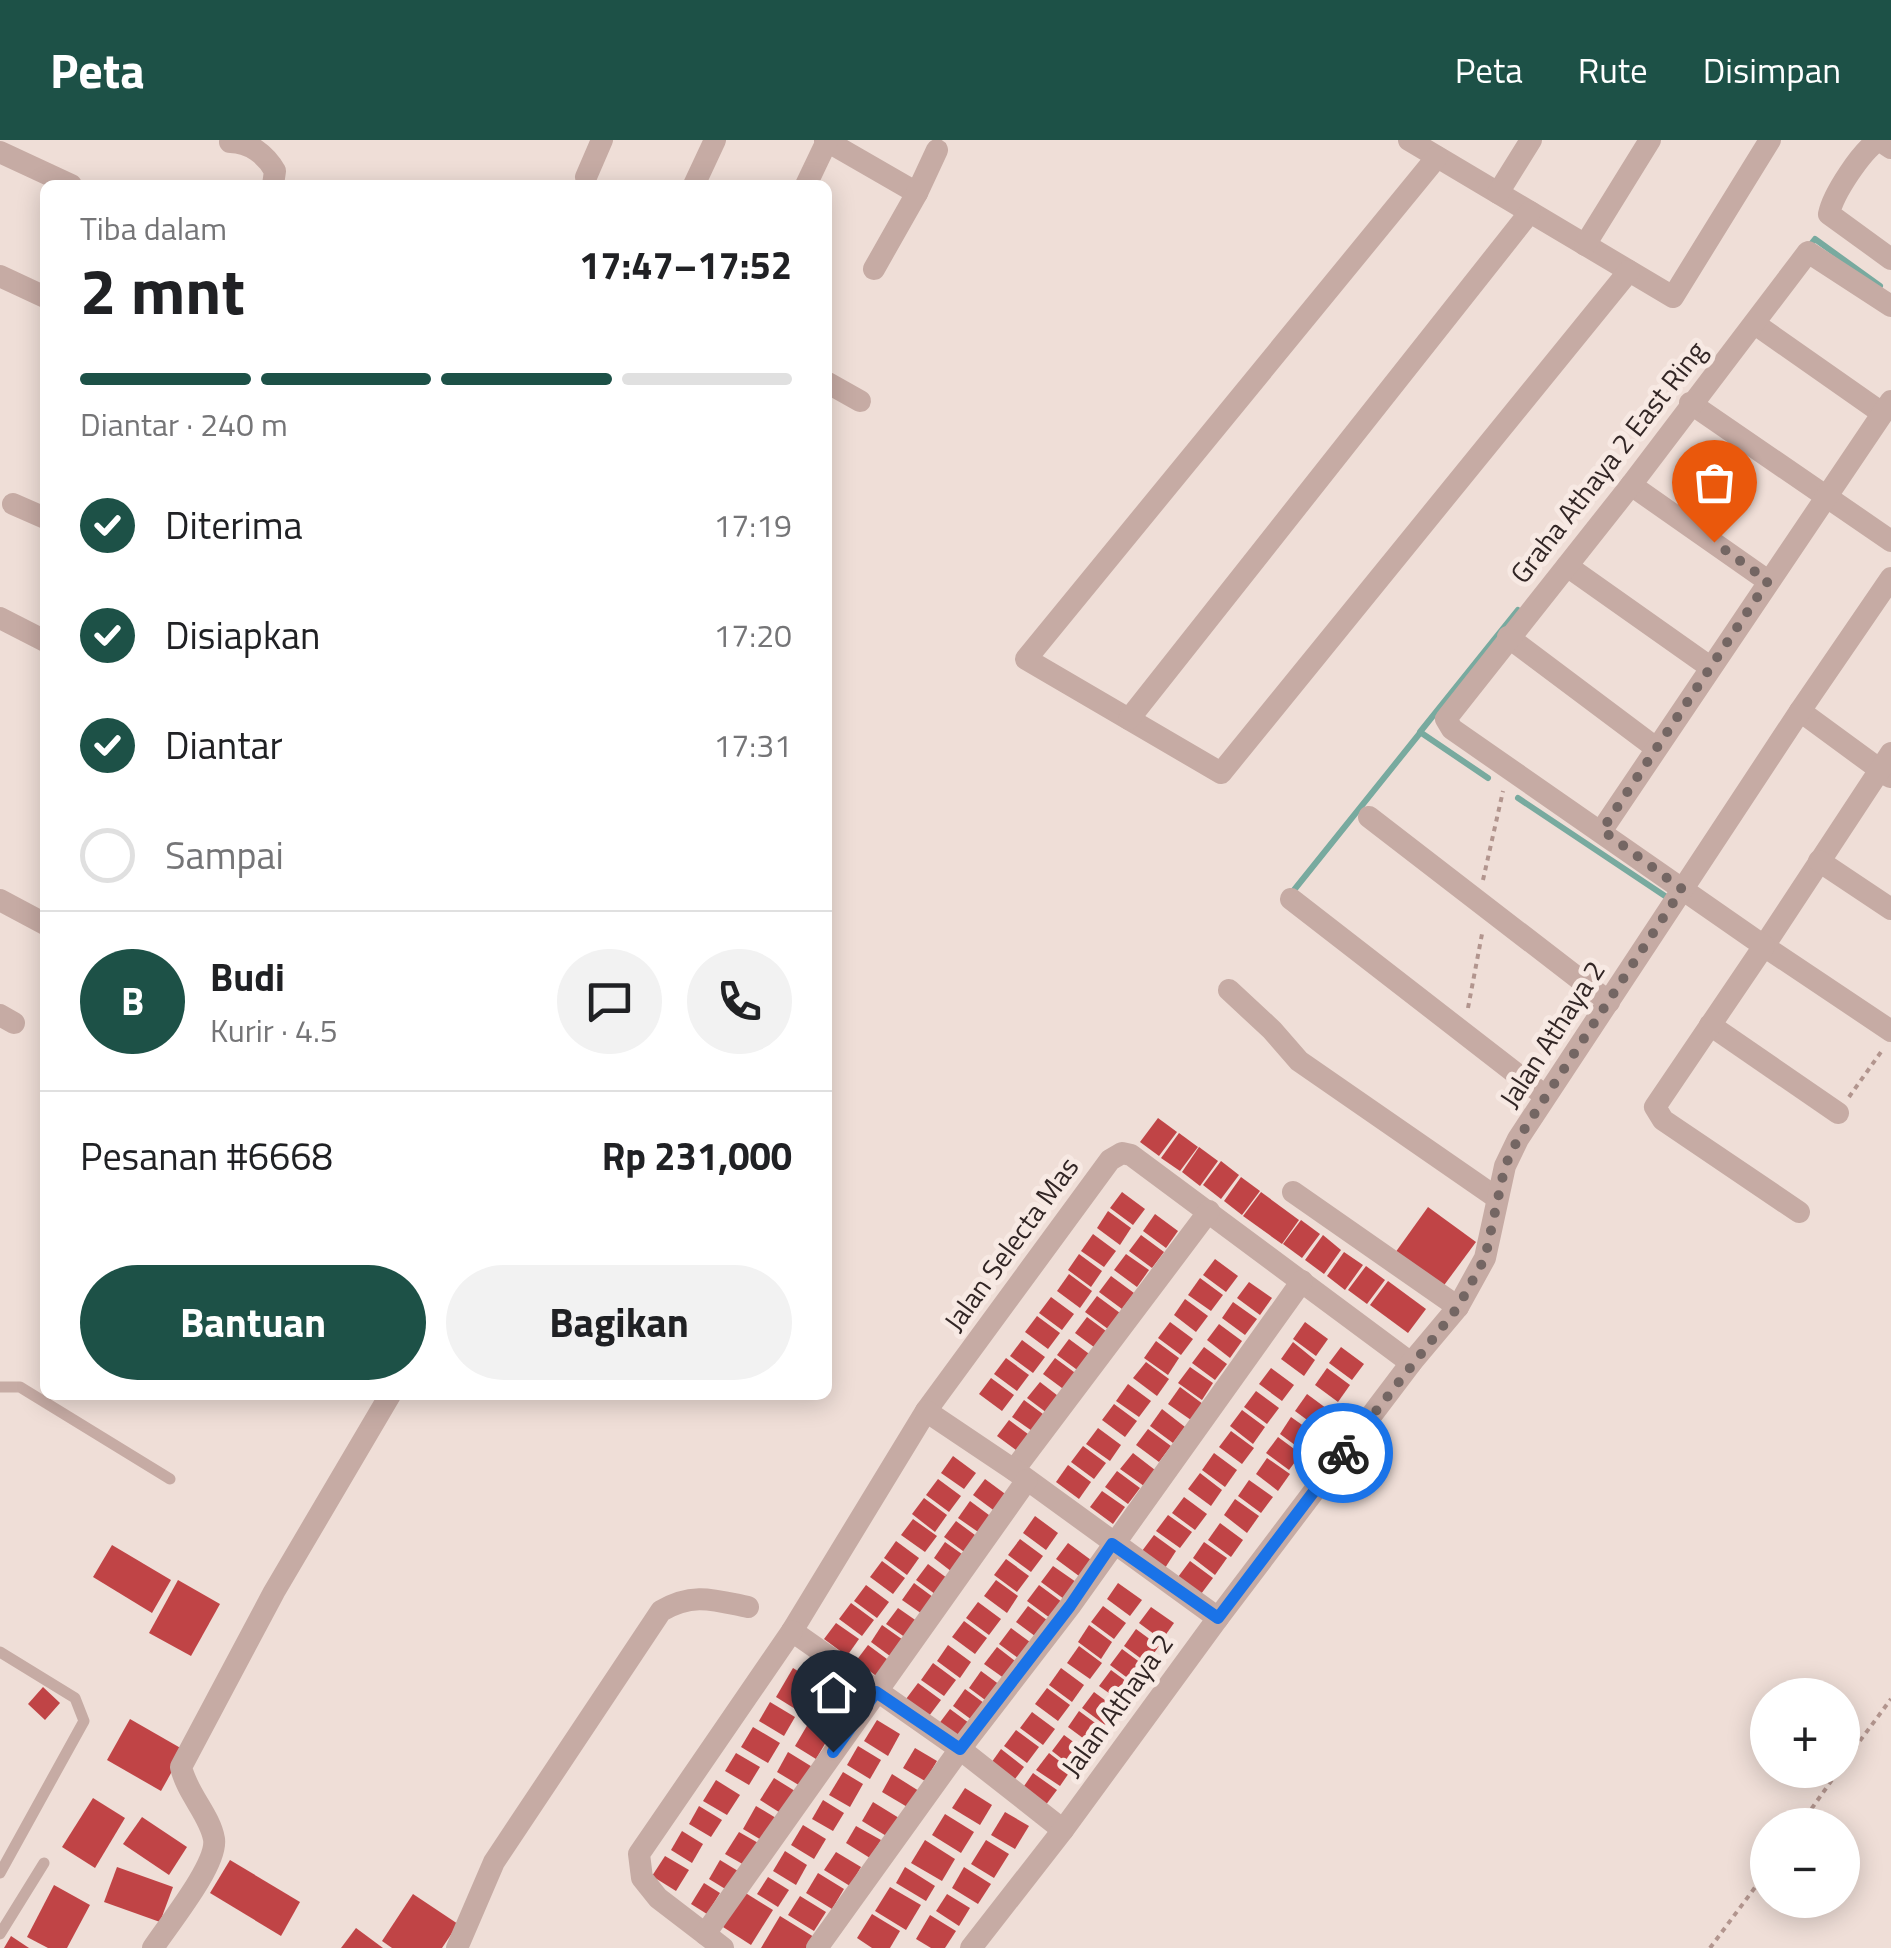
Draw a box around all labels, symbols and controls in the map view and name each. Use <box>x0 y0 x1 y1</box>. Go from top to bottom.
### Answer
text: Peta <box>50 34 145 107</box>
text: Peta <box>1455 43 1523 97</box>
text: Rute <box>1578 43 1648 97</box>
text: Disimpan <box>1703 43 1841 97</box>
text: Tiba dalam <box>80 204 227 252</box>
text: 17:47–17:52 <box>579 236 792 294</box>
text: 2 mnt <box>80 240 245 339</box>
street label: Graha Athaya 2 East Ring <box>1499 331 1716 592</box>
text: Diantar · 240 m <box>80 400 288 448</box>
pin <box>1672 440 1757 543</box>
icon: bag <box>1687 455 1742 510</box>
text: Diterima <box>165 496 303 554</box>
icon: check <box>80 498 135 553</box>
text: 17:19 <box>713 501 792 549</box>
text: Disiapkan <box>165 606 320 664</box>
icon: check <box>80 608 135 663</box>
text: 17:20 <box>713 611 792 659</box>
text: Diantar <box>165 716 283 774</box>
icon: check <box>80 718 135 773</box>
text: 17:31 <box>713 721 792 769</box>
text: Sampai <box>165 826 284 884</box>
text: Budi <box>210 948 285 1006</box>
button: chat <box>557 949 662 1054</box>
button: phone <box>687 949 792 1054</box>
street label: Jalan Athaya 2 <box>1488 952 1615 1116</box>
text: B <box>121 972 144 1030</box>
text: Kurir · 4.5 <box>210 1006 338 1054</box>
text: Pesanan #6668 <box>80 1127 333 1185</box>
text: Rp 231,000 <box>602 1127 792 1185</box>
street label: Jalan Selecta Mas <box>933 1148 1089 1340</box>
button: Bantuan <box>80 1265 426 1380</box>
button: Bagikan <box>446 1265 792 1380</box>
courier <box>1293 1403 1393 1503</box>
icon: bike <box>1316 1426 1371 1481</box>
street label: Jalan Athaya 2 <box>1050 1624 1183 1785</box>
pin <box>791 1650 876 1753</box>
icon: home <box>806 1665 861 1720</box>
map controls <box>1750 1678 1860 1918</box>
button: + <box>1750 1678 1860 1788</box>
button: − <box>1750 1808 1860 1918</box>

